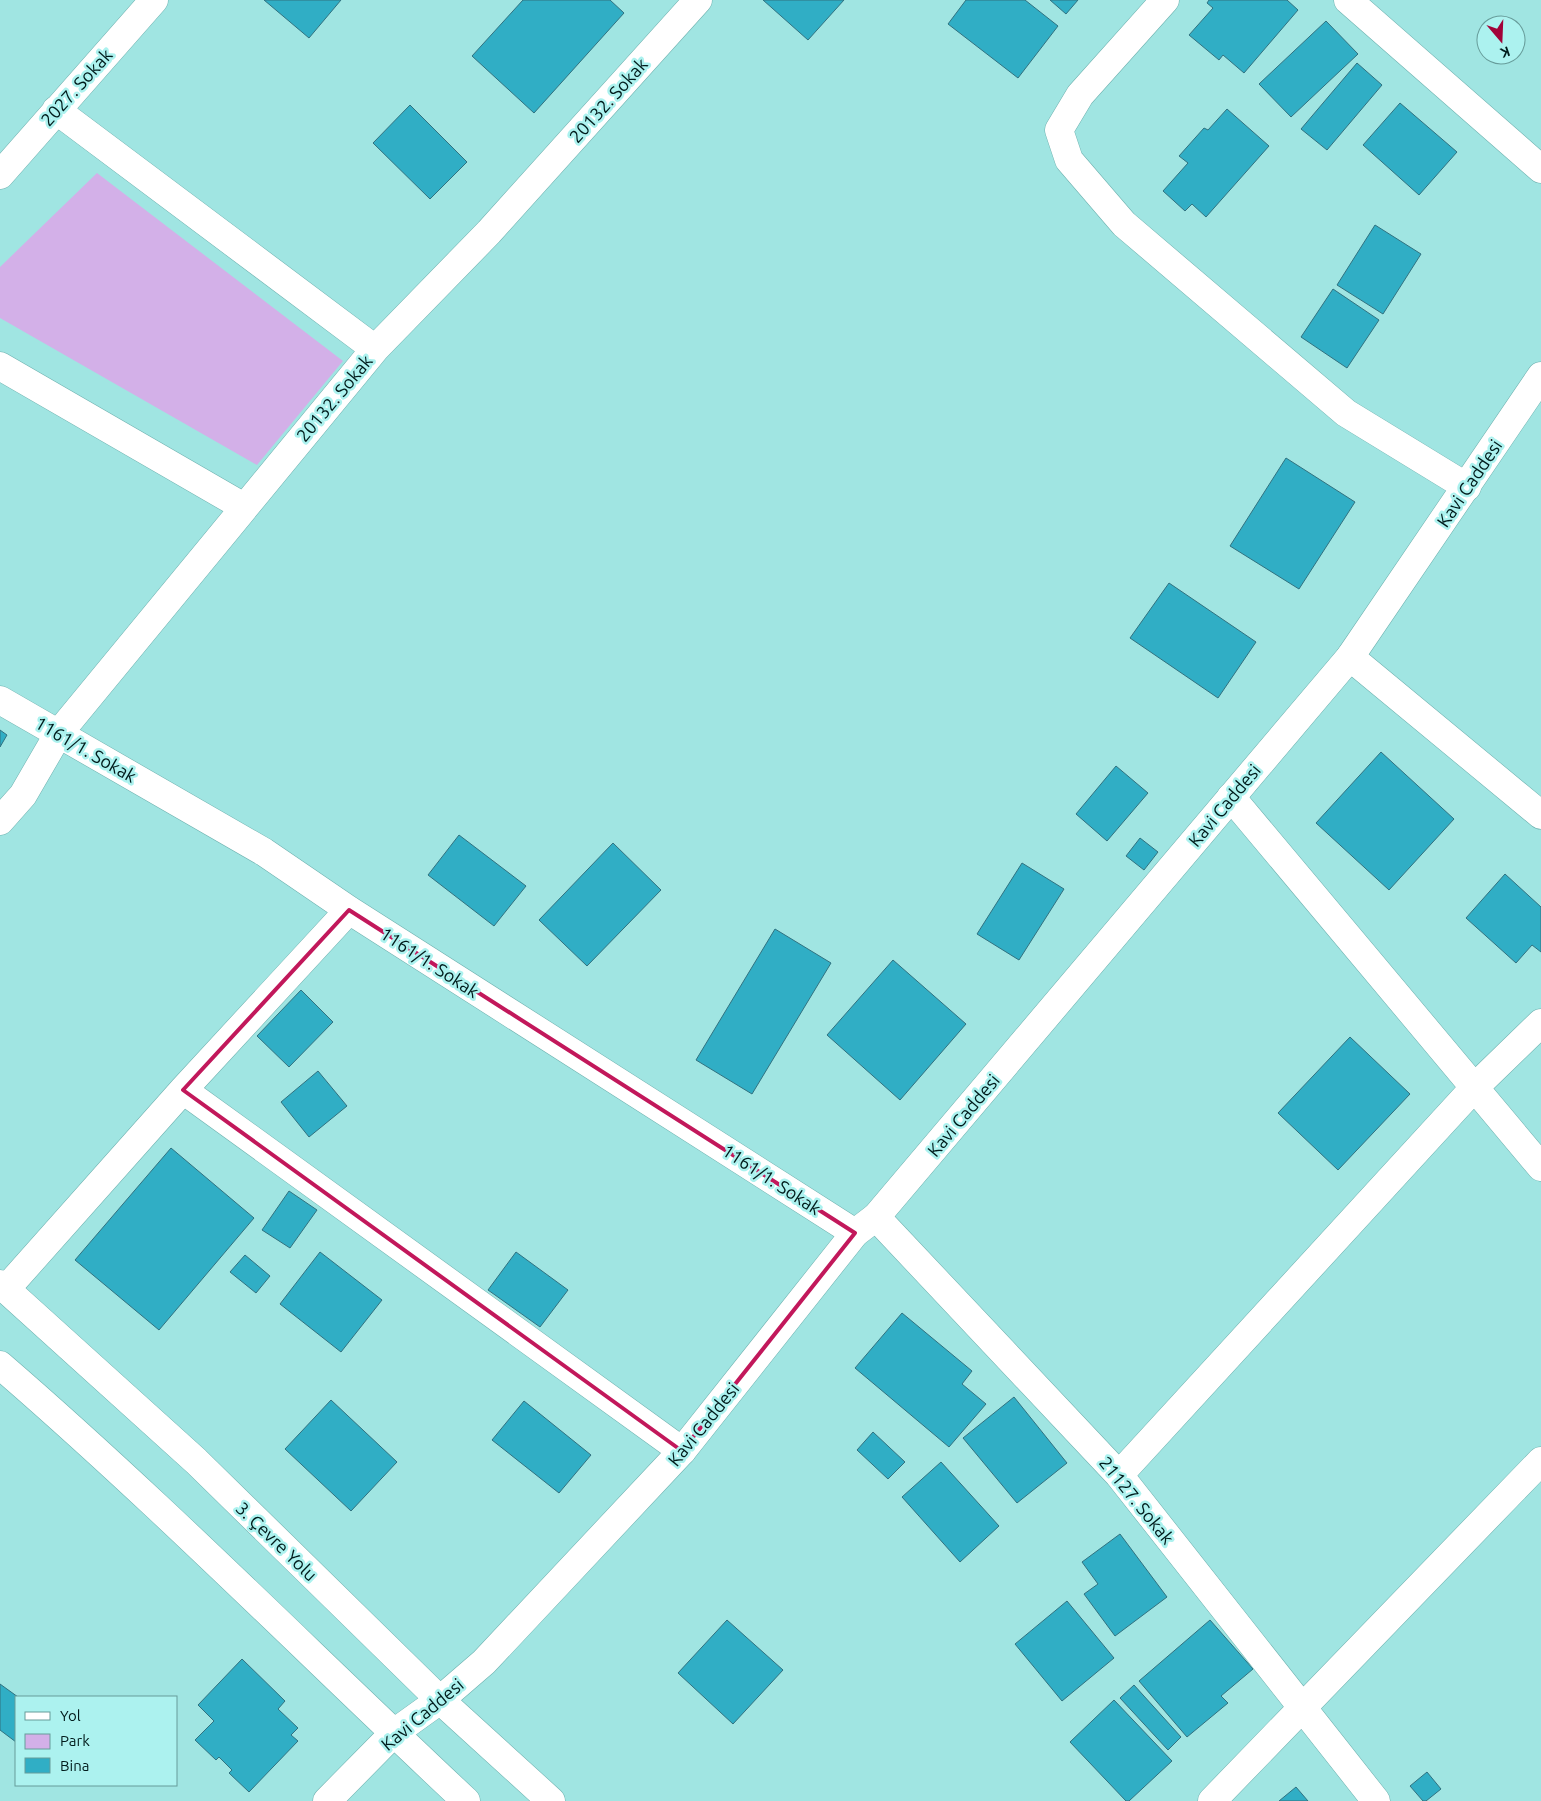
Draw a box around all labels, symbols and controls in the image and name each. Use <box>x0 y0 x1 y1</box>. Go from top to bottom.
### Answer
north arrow <box>1476 15 1526 65</box>
text: K <box>1498 43 1512 62</box>
street label: 2027. Sokak <box>36 44 116 130</box>
street label: 20132. Sokak <box>565 54 651 146</box>
street label: 20132. Sokak <box>292 351 376 445</box>
street label: Kavi Caddesi <box>1432 436 1506 530</box>
street label: 1161/1. Sokak <box>32 712 140 786</box>
street label: Kavi Caddesi <box>1184 760 1264 850</box>
street label: 1161/1. Sokak <box>377 923 483 1001</box>
street label: Kavi Caddesi <box>923 1070 1003 1160</box>
street label: 1161/1. Sokak <box>719 1140 825 1218</box>
street label: Kavi Caddesi <box>663 1378 743 1470</box>
street label: 21127. Sokak <box>1096 1452 1178 1548</box>
street label: 3. Çevre Yolu <box>232 1498 322 1584</box>
street label: Kavi Caddesi <box>377 1674 467 1754</box>
legend <box>15 1696 178 1786</box>
text: Yol <box>60 1707 81 1724</box>
text: Park <box>60 1732 90 1749</box>
text: Bina <box>60 1757 89 1774</box>

